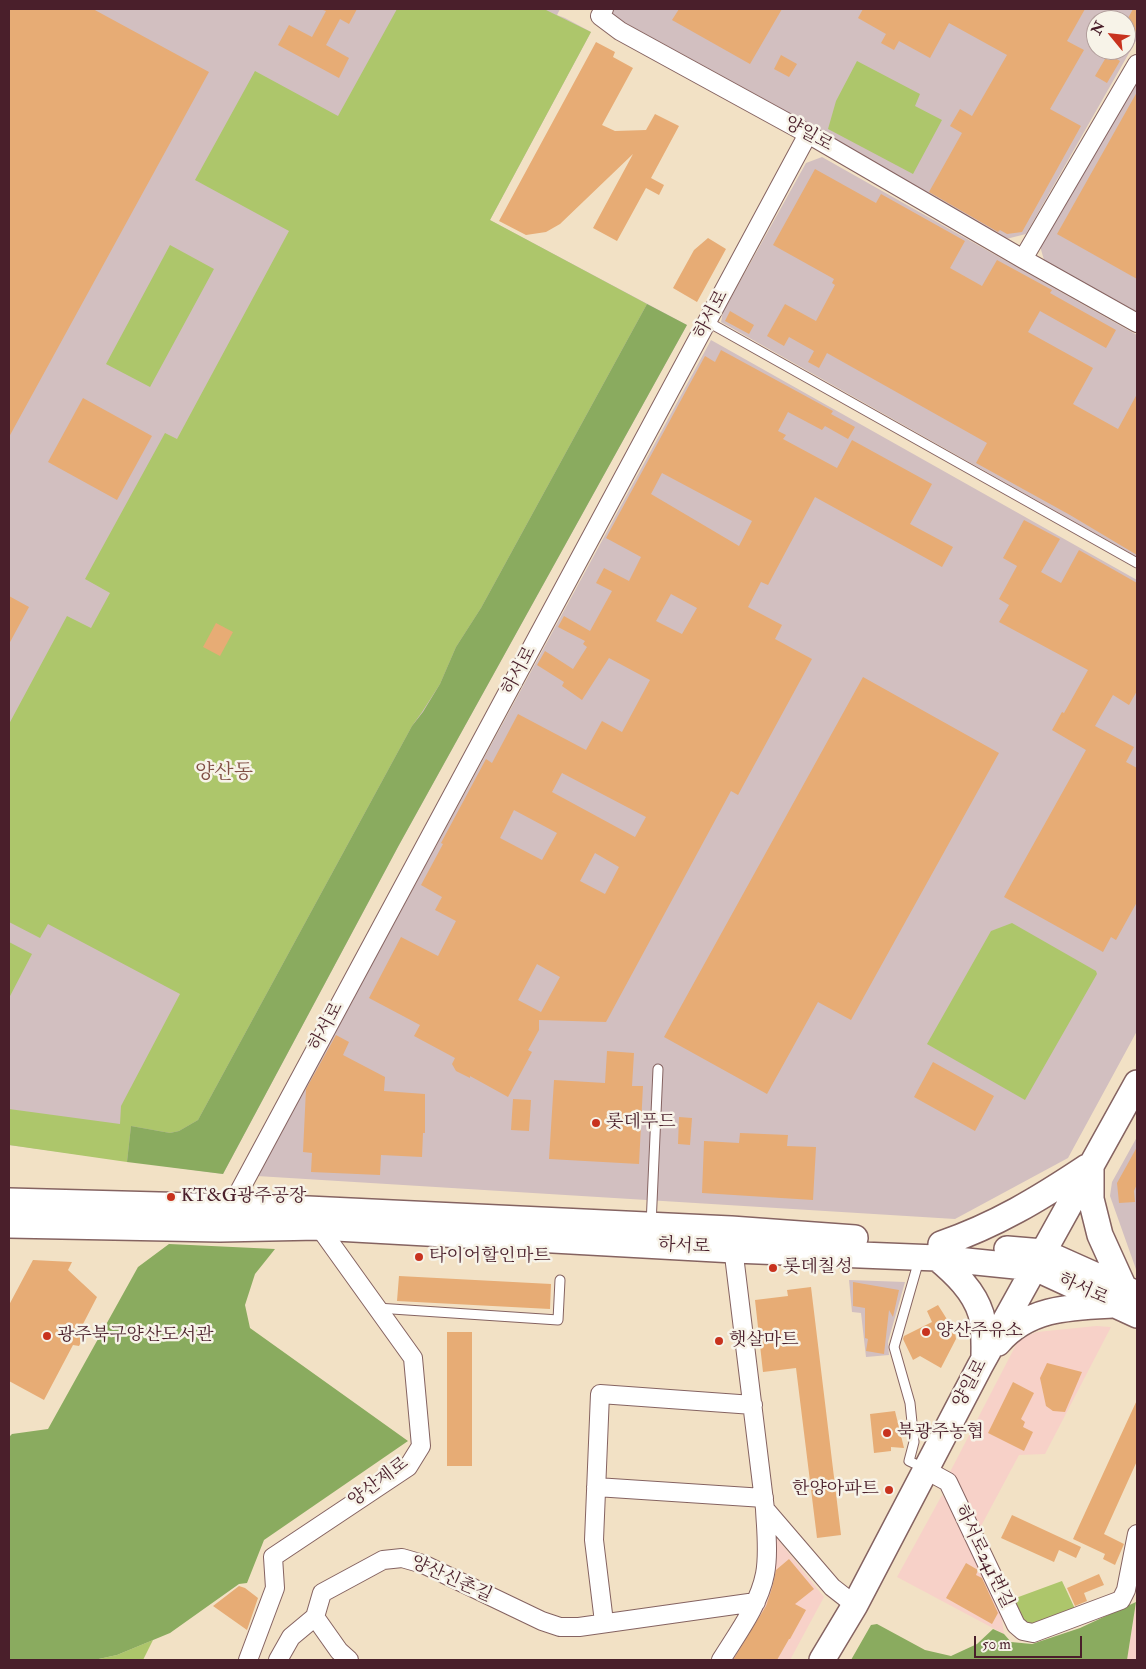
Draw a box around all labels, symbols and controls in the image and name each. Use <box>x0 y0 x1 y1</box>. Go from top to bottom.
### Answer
north arrow <box>1086 10 1136 60</box>
text: N <box>1088 19 1109 38</box>
street label: 양일로 <box>780 113 836 157</box>
street label: 하서로 <box>690 287 734 343</box>
street label: 하서로 <box>498 643 542 699</box>
district label: 양산동 <box>195 762 253 786</box>
street label: 하서로 <box>305 999 349 1055</box>
place label: 롯데푸드 <box>606 1112 676 1134</box>
marker: 롯데푸드 <box>590 1117 602 1129</box>
place label: KT&G광주공장 <box>181 1186 306 1208</box>
marker: KT&G광주공장 <box>165 1191 177 1203</box>
street label: 하서로 <box>657 1235 711 1259</box>
place label: 타이어할인마트 <box>429 1246 551 1268</box>
marker: 타이어할인마트 <box>413 1251 425 1263</box>
place label: 롯데칠성 <box>783 1257 853 1279</box>
marker: 롯데칠성 <box>767 1262 779 1274</box>
street label: 하서로 <box>1055 1270 1111 1310</box>
place label: 양산주유소 <box>936 1321 1023 1343</box>
place label: 광주북구양산도서관 <box>57 1325 213 1347</box>
marker: 양산주유소 <box>920 1326 932 1338</box>
marker: 광주북구양산도서관 <box>41 1330 53 1342</box>
place label: 햇살마트 <box>729 1330 799 1352</box>
marker: 햇살마트 <box>713 1335 725 1347</box>
street label: 양일로 <box>949 1356 993 1412</box>
place label: 북광주농협 <box>897 1422 984 1444</box>
marker: 북광주농협 <box>881 1427 893 1439</box>
street label: 양산제로 <box>345 1453 413 1513</box>
place label: 한양아파트 <box>792 1479 879 1501</box>
marker: 한양아파트 <box>883 1484 895 1496</box>
street label: 하서로241번길 <box>949 1502 1017 1612</box>
street label: 양산신촌길 <box>407 1552 495 1608</box>
scale bar <box>976 1626 1084 1658</box>
text: 50 m <box>982 1635 1011 1654</box>

